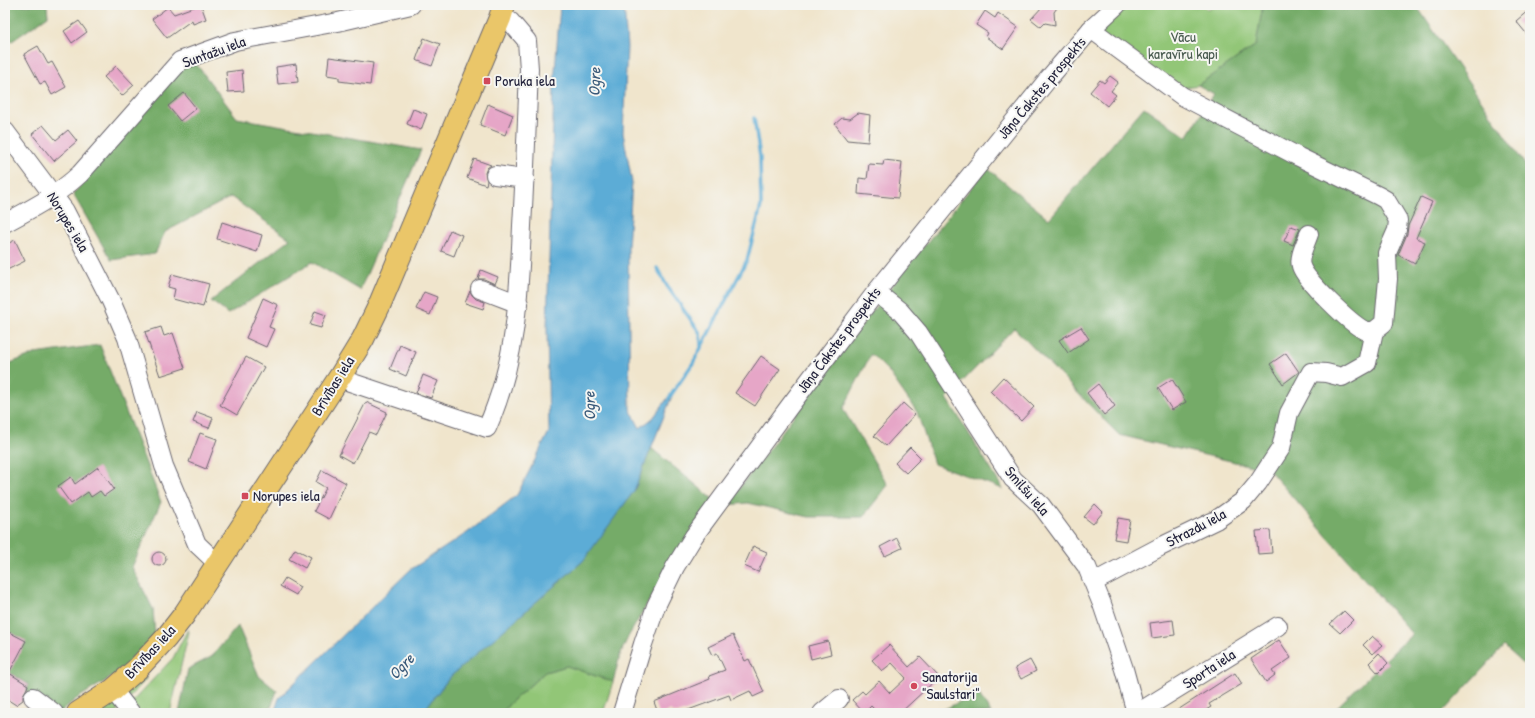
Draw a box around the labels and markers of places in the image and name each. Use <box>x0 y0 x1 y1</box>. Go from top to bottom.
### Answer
place label: Poruka iela <box>495 70 555 91</box>
marker: Poruka iela <box>482 76 492 86</box>
place label: Norupes iela <box>253 485 320 506</box>
marker: Norupes iela <box>240 491 250 501</box>
place label: Sanatorija "Saulstari" <box>922 666 980 704</box>
marker: Sanatorija "Saulstari" <box>909 681 919 691</box>

